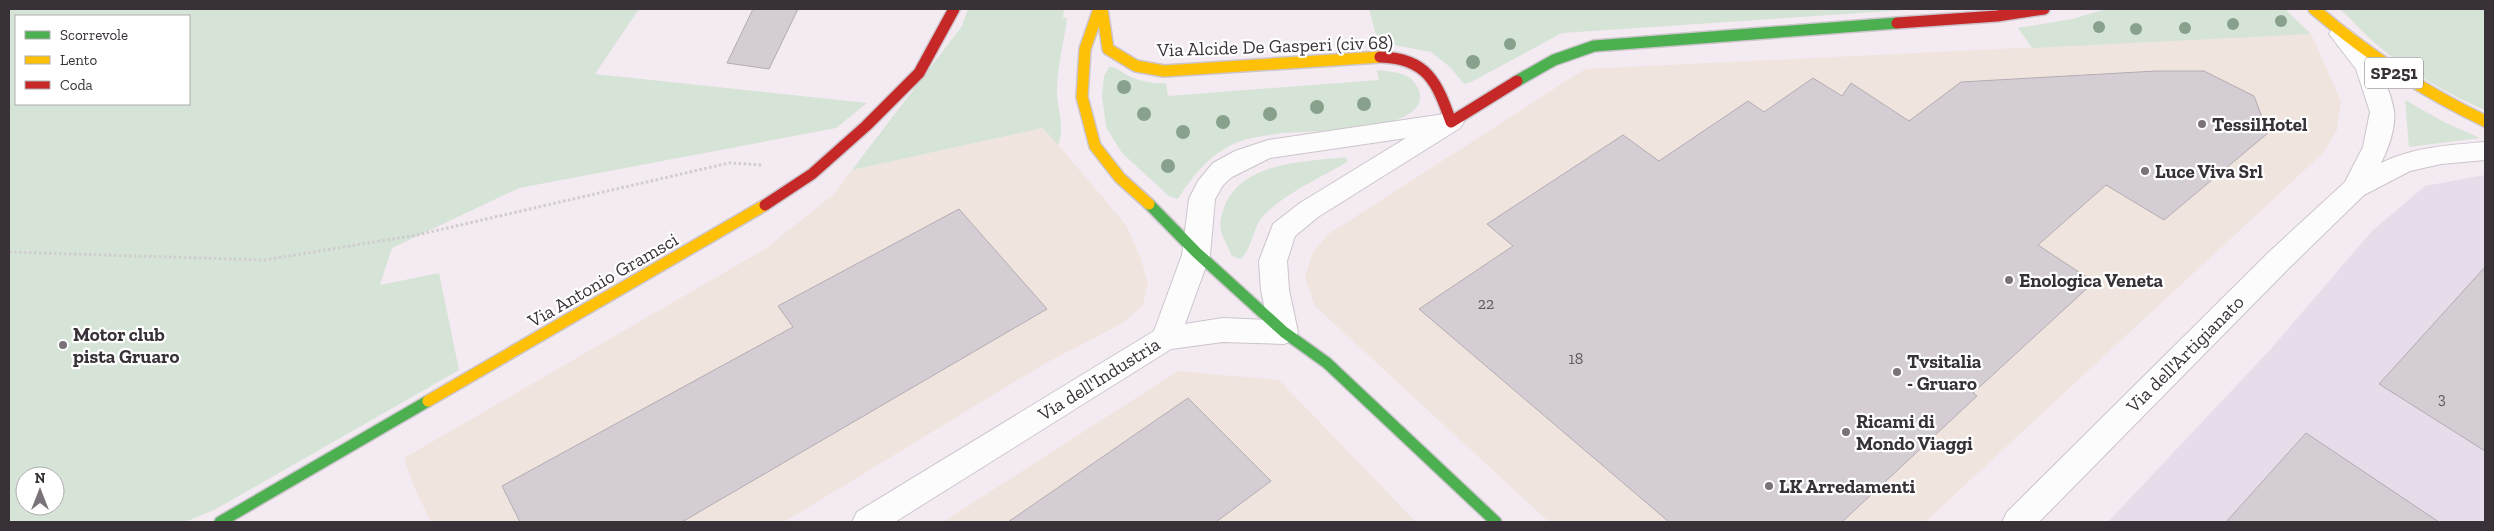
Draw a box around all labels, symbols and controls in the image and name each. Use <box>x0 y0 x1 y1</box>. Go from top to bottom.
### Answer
legend <box>15 15 190 105</box>
text: Scorrevole <box>60 26 128 44</box>
street label: Via Alcide De Gasperi (civ 68) <box>1156 30 1393 62</box>
text: Lento <box>60 51 97 69</box>
road number: SP251 <box>2365 58 2423 88</box>
text: Coda <box>60 76 93 94</box>
place label: TessilHotel <box>2212 113 2308 136</box>
marker: TessilHotel <box>2196 118 2208 130</box>
place label: Luce Viva Srl <box>2155 160 2263 183</box>
marker: Luce Viva Srl <box>2139 165 2151 177</box>
street label: Via Antonio Gramsci <box>523 228 682 333</box>
place label: Enologica Veneta <box>2019 269 2164 292</box>
marker: Enologica Veneta <box>2003 274 2015 286</box>
street label: Via dell'Artigianato <box>2121 290 2249 418</box>
house number: 22 <box>1478 294 1494 313</box>
place label: Motor club pista Gruaro <box>73 323 179 368</box>
street label: Via dell'Industria <box>1033 332 1164 426</box>
marker: Motor club pista Gruaro <box>57 339 69 351</box>
house number: 18 <box>1569 349 1583 368</box>
place label: Tvsitalia - Gruaro <box>1907 350 1982 395</box>
marker: Tvsitalia - Gruaro <box>1891 366 1903 378</box>
house number: 3 <box>2438 389 2446 408</box>
place label: Ricami di Mondo Viaggi <box>1856 410 1973 455</box>
marker: Ricami di Mondo Viaggi <box>1840 426 1852 438</box>
north arrow <box>15 466 65 516</box>
text: N <box>35 470 46 487</box>
place label: LK Arredamenti <box>1779 475 1916 498</box>
marker: LK Arredamenti <box>1763 480 1775 492</box>

